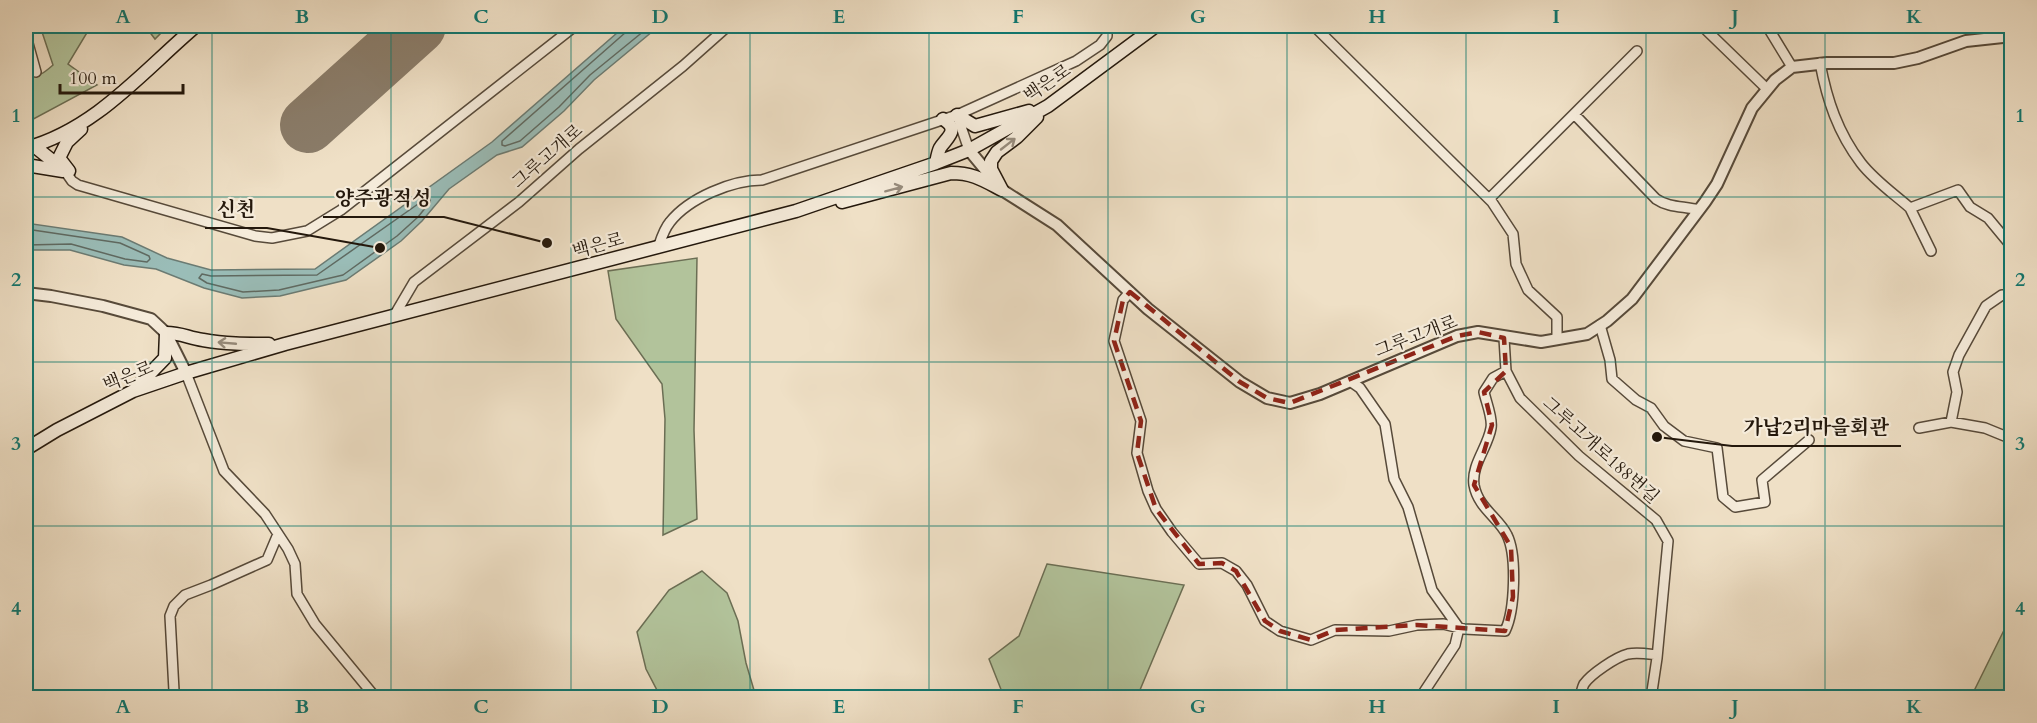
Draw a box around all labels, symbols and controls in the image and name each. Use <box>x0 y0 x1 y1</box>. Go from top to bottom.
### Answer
text: A <box>115 3 131 30</box>
text: B <box>295 3 309 30</box>
text: C <box>473 3 489 30</box>
text: D <box>651 3 669 30</box>
text: E <box>833 3 845 30</box>
text: F <box>1012 3 1024 30</box>
text: G <box>1190 3 1206 30</box>
text: H <box>1368 3 1386 30</box>
text: I <box>1552 3 1560 30</box>
text: J <box>1728 3 1739 30</box>
text: K <box>1906 3 1923 30</box>
scale bar <box>60 57 183 95</box>
street label: 백은로 <box>1019 58 1076 108</box>
text: 100 m <box>69 66 117 91</box>
text: 1 <box>11 102 21 129</box>
text: 1 <box>2015 102 2025 129</box>
street label: 그루고개로 <box>506 118 588 194</box>
one-way arrow <box>1000 138 1016 151</box>
callout: 양주광적성 <box>323 179 444 217</box>
one-way arrow <box>885 183 904 195</box>
text: 양주광적성 <box>335 185 431 212</box>
callout: 신천 <box>205 190 267 228</box>
text: 신천 <box>217 196 255 223</box>
street label: 백은로 <box>570 227 627 264</box>
text: 2 <box>11 266 21 293</box>
text: 2 <box>2015 266 2025 293</box>
street label: 그루고개로 <box>1371 309 1461 364</box>
one-way arrow <box>217 337 237 348</box>
street label: 백은로 <box>99 355 157 398</box>
street label: 그루고개로188번길 <box>1537 391 1665 510</box>
callout: 가납2리마을회관 <box>1732 408 1901 446</box>
text: 가납2리마을회관 <box>1743 414 1889 441</box>
text: 3 <box>11 430 21 457</box>
text: 3 <box>2015 430 2025 457</box>
text: 4 <box>11 595 21 622</box>
text: 4 <box>2015 595 2025 622</box>
text: A <box>115 693 131 720</box>
text: B <box>295 693 309 720</box>
text: C <box>473 693 489 720</box>
text: D <box>651 693 669 720</box>
text: E <box>833 693 845 720</box>
text: F <box>1012 693 1024 720</box>
text: G <box>1190 693 1206 720</box>
text: H <box>1368 693 1386 720</box>
text: I <box>1552 693 1560 720</box>
text: J <box>1728 693 1739 720</box>
text: K <box>1906 693 1923 720</box>

